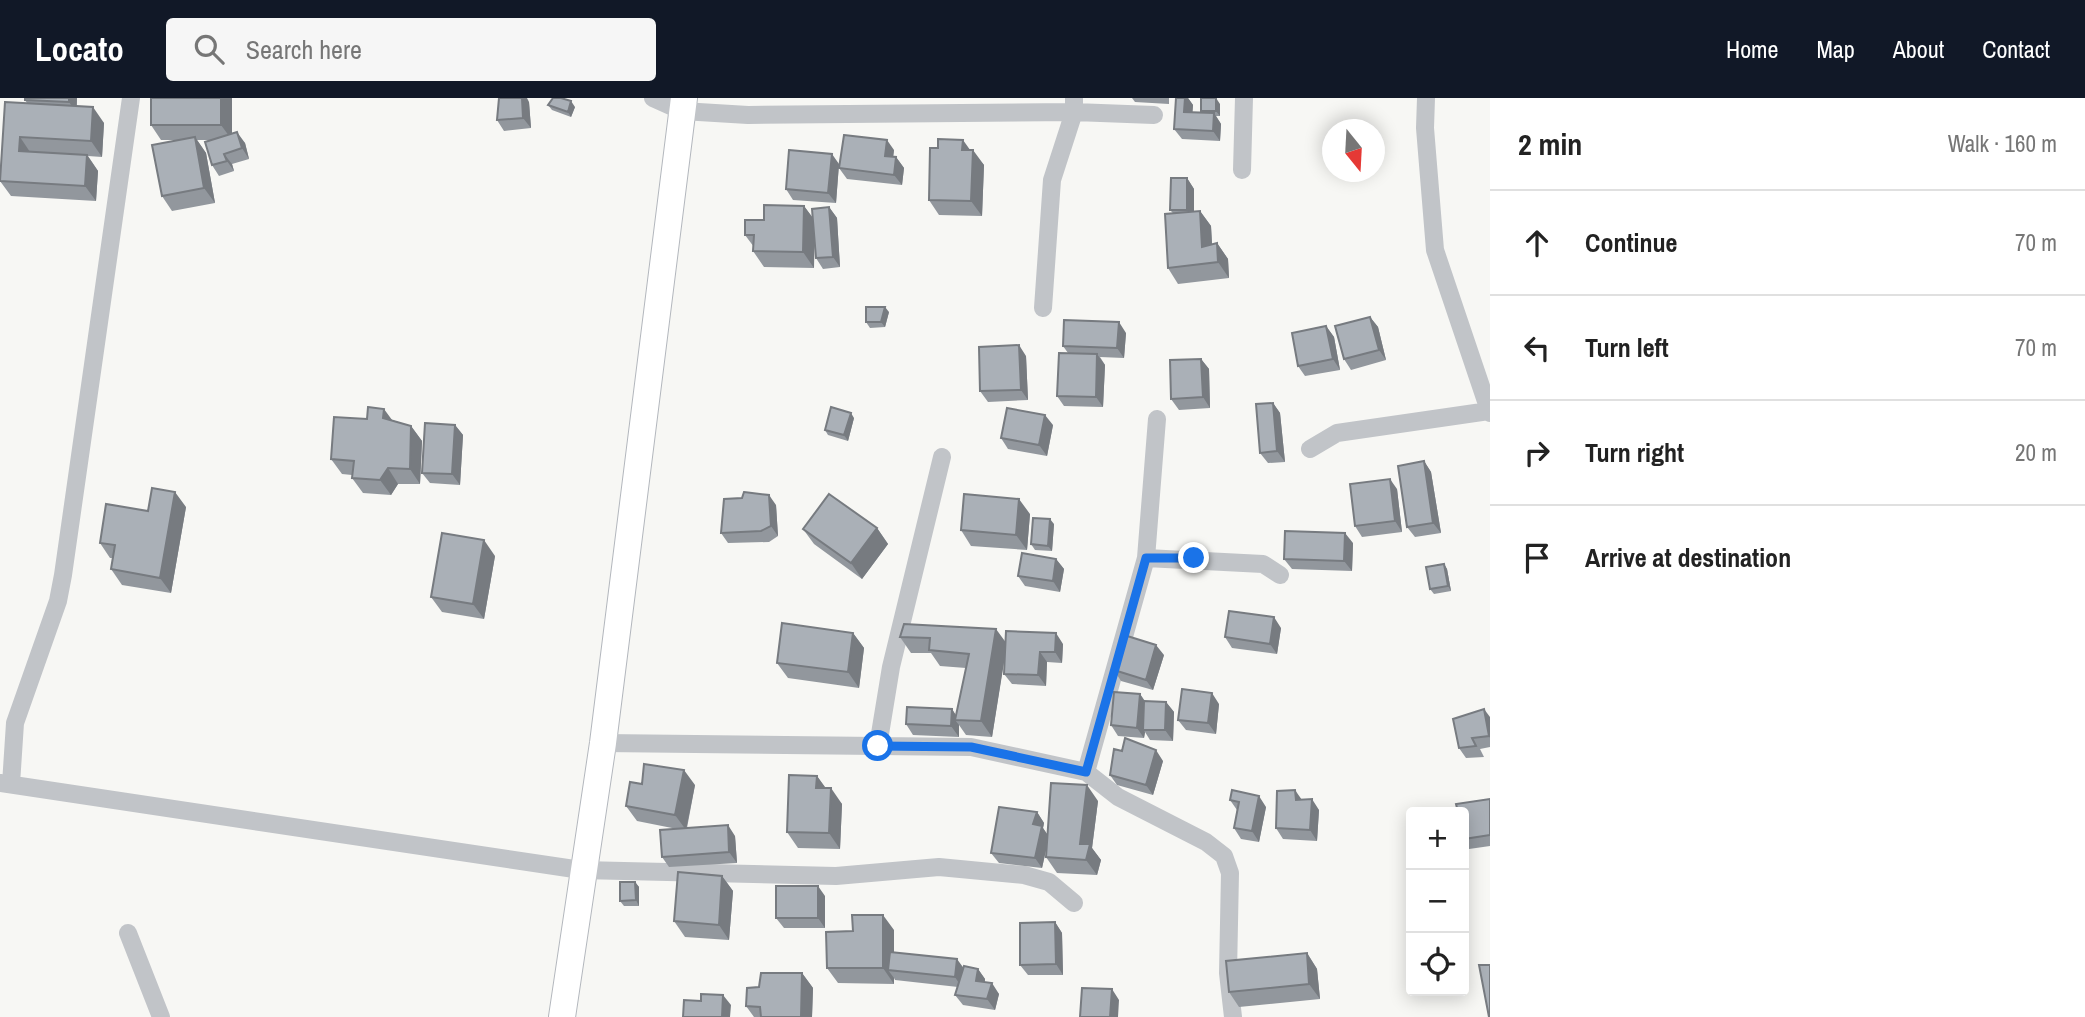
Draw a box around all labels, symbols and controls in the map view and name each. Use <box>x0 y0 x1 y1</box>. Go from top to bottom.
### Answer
search box <box>166 18 656 81</box>
text: Locato <box>35 27 124 71</box>
icon: search <box>190 30 228 68</box>
text: Search here <box>246 32 362 67</box>
text: Home <box>1726 33 1778 65</box>
text: Map <box>1816 33 1855 65</box>
text: About <box>1893 33 1944 65</box>
text: Contact <box>1982 33 2050 65</box>
north arrow <box>1322 119 1385 182</box>
text: 2 min <box>1518 124 1582 164</box>
text: Walk · 160 m <box>1948 128 2057 159</box>
icon: ahead <box>1518 224 1556 262</box>
text: Continue <box>1585 225 1677 260</box>
text: 70 m <box>2015 227 2057 258</box>
icon: left <box>1518 329 1556 367</box>
text: Turn left <box>1585 330 1669 365</box>
text: 70 m <box>2015 332 2057 363</box>
icon: right <box>1518 434 1556 472</box>
text: Turn right <box>1585 435 1684 470</box>
text: 20 m <box>2015 437 2057 468</box>
icon: arrive <box>1518 539 1556 577</box>
text: Arrive at destination <box>1585 540 1791 575</box>
route end <box>1178 542 1209 573</box>
route start <box>862 730 893 761</box>
map controls <box>1406 807 1469 996</box>
button: + <box>1406 807 1469 870</box>
button: − <box>1406 870 1469 933</box>
button: locate <box>1406 933 1469 996</box>

